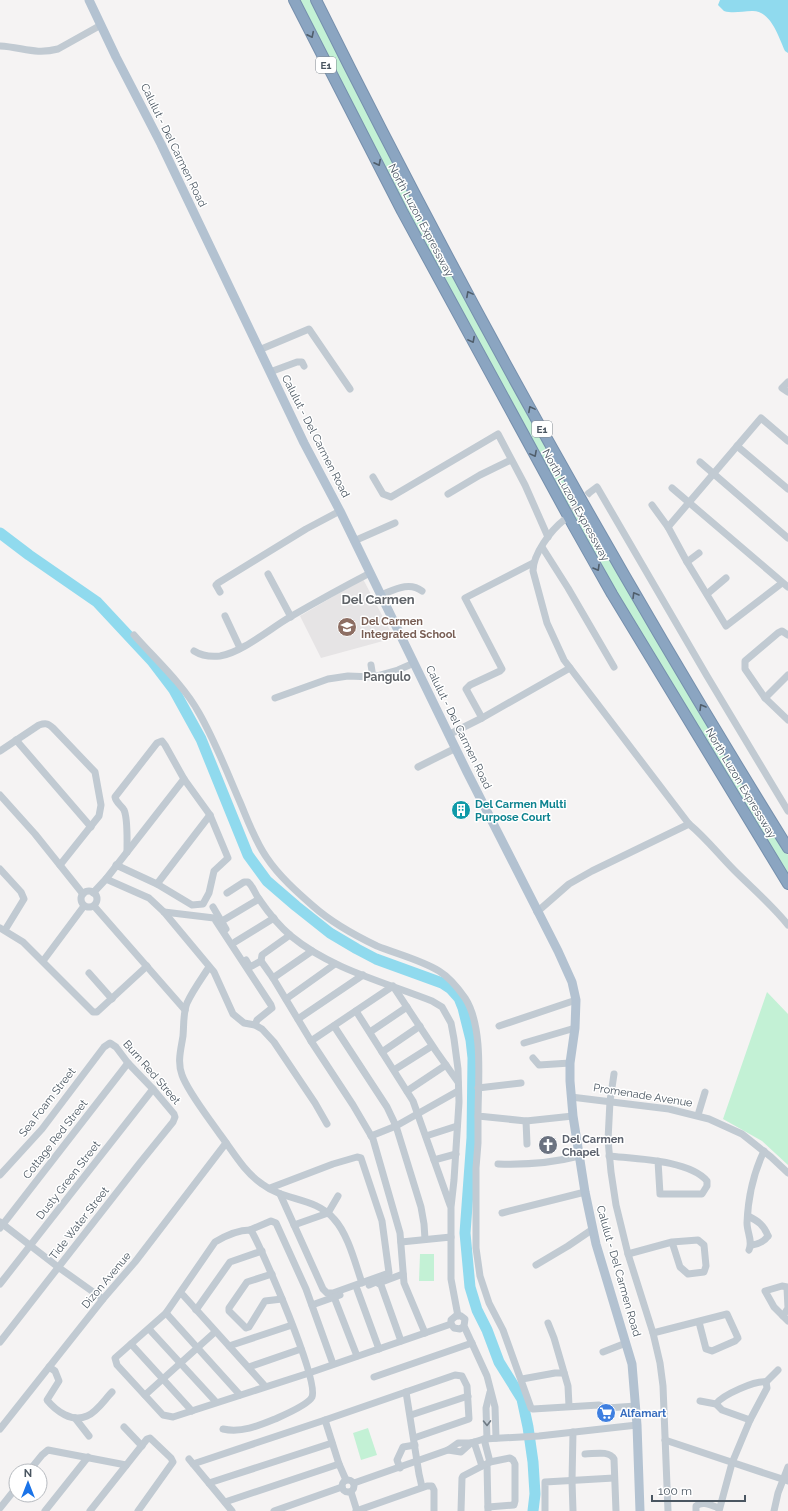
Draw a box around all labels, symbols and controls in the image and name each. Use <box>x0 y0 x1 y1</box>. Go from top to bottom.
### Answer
one-way arrow <box>307 31 314 38</box>
road number: E1 <box>316 57 336 73</box>
street label: Calulut - Del Carmen Road <box>138 81 209 209</box>
one-way arrow <box>373 159 381 167</box>
street label: North Luzon Expressway <box>385 162 456 279</box>
one-way arrow <box>466 291 474 298</box>
one-way arrow <box>467 336 475 343</box>
street label: Calulut - Del Carmen Road <box>279 373 352 500</box>
one-way arrow <box>528 405 536 413</box>
road number: E1 <box>532 421 552 437</box>
street label: North Luzon Expressway <box>539 447 612 564</box>
one-way arrow <box>529 450 536 457</box>
one-way arrow <box>592 564 599 571</box>
district label: Del Carmen <box>341 592 415 607</box>
one-way arrow <box>633 592 640 599</box>
place label: Del Carmen Integrated School <box>361 615 456 641</box>
school or university icon: Del Carmen Integrated School <box>336 616 358 638</box>
street label: Calulut - Del Carmen Road <box>423 663 494 791</box>
district label: Pangulo <box>363 670 411 684</box>
one-way arrow <box>700 704 707 711</box>
street label: North Luzon Expressway <box>703 726 779 841</box>
place label: Del Carmen Multi Purpose Court <box>475 798 566 824</box>
building icon: Del Carmen Multi Purpose Court <box>450 799 472 821</box>
street label: Burn Red Street <box>120 1038 183 1107</box>
street label: Sea Foam Street <box>16 1065 79 1139</box>
street label: Promenade Avenue <box>592 1081 694 1110</box>
street label: Cottage Red Street <box>20 1097 91 1182</box>
place label: Del Carmen Chapel <box>562 1133 624 1159</box>
church icon: Del Carmen Chapel <box>537 1134 559 1156</box>
street label: Dusty Green Street <box>34 1138 103 1222</box>
street label: Tide Water Street <box>47 1184 112 1262</box>
street label: Calulut - Del Carmen Road <box>594 1204 644 1338</box>
street label: Dizon Avenue <box>79 1249 134 1311</box>
supermarket icon: Alfamart <box>595 1402 617 1424</box>
place label: Alfamart <box>620 1407 667 1420</box>
one-way arrow <box>482 1420 491 1426</box>
north arrow <box>8 1463 48 1503</box>
text: N <box>24 1467 32 1480</box>
scale bar <box>652 1477 745 1503</box>
text: 100 m <box>658 1484 692 1498</box>

